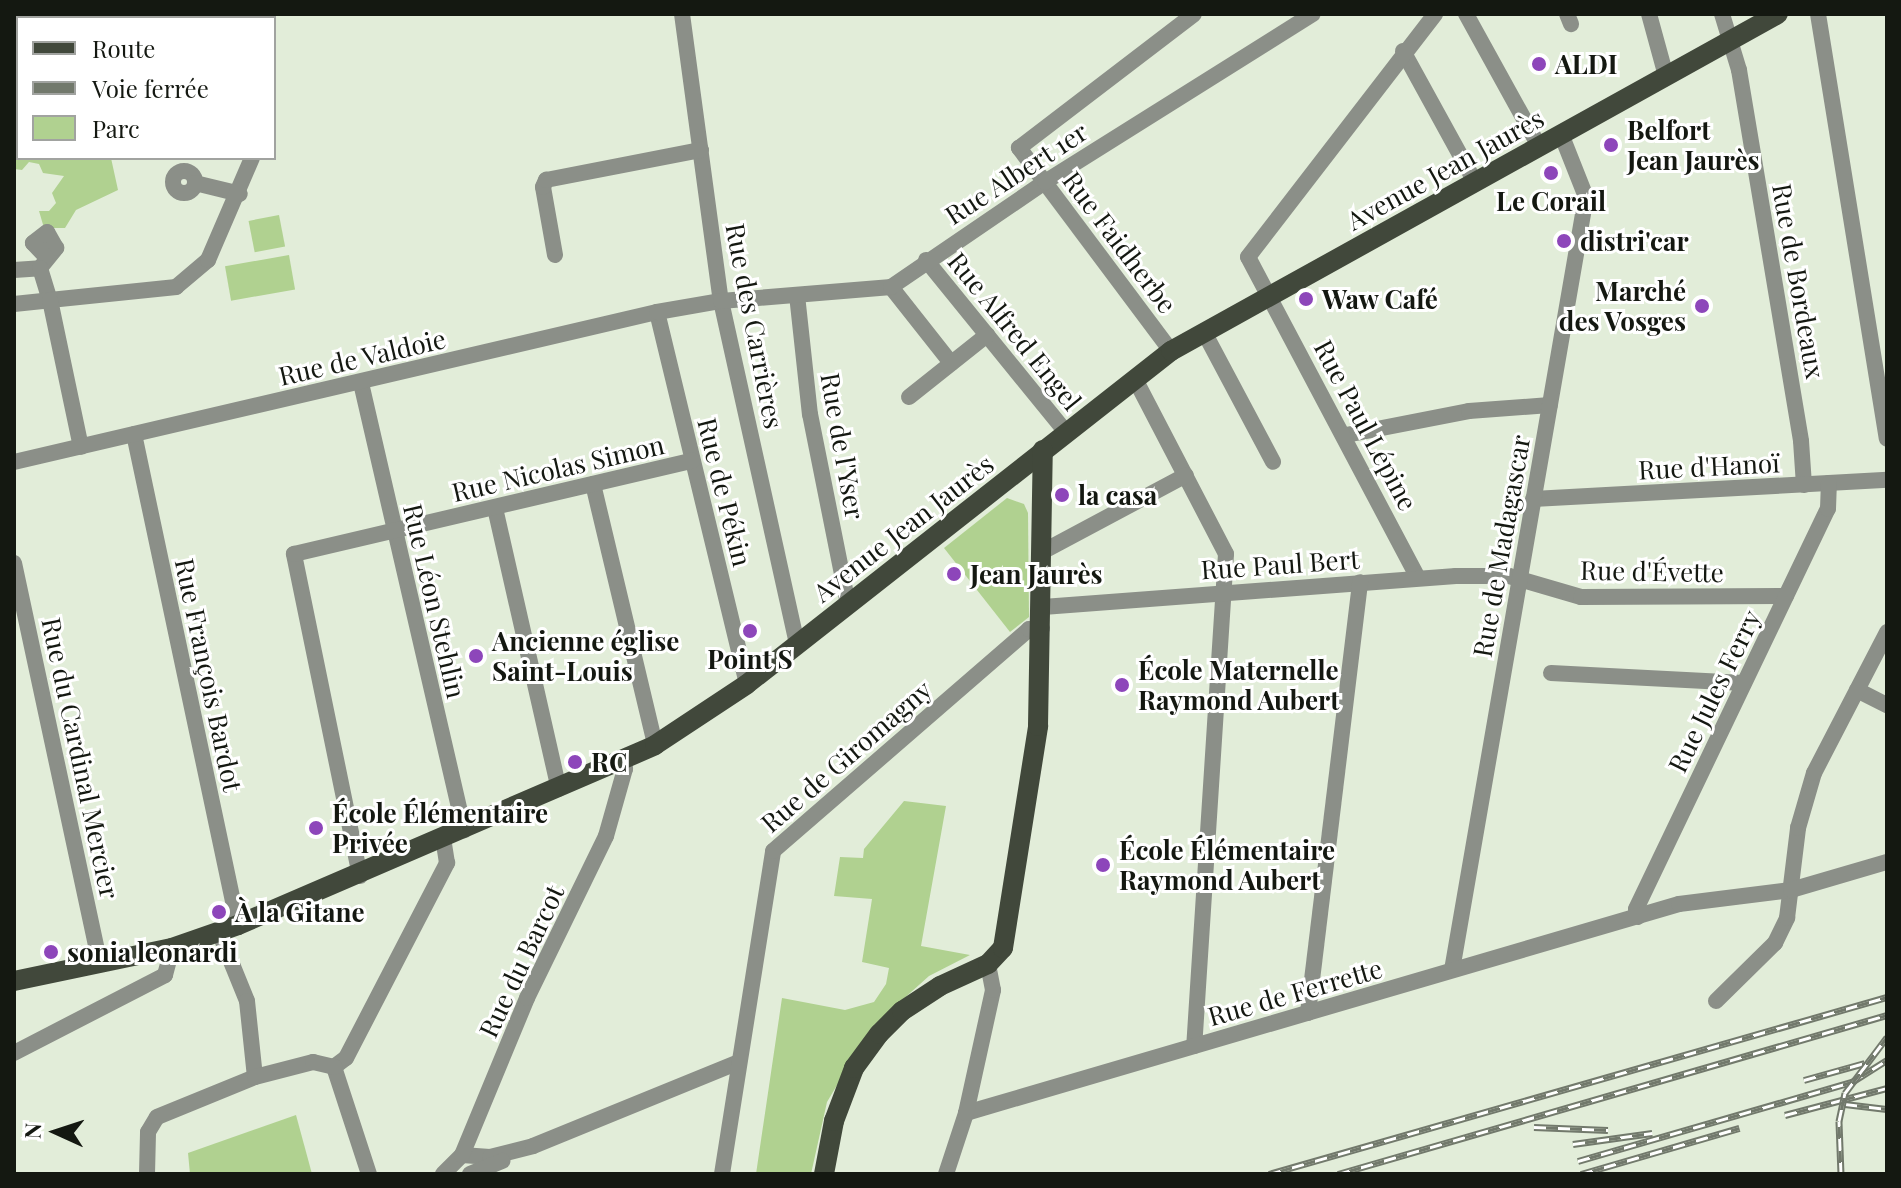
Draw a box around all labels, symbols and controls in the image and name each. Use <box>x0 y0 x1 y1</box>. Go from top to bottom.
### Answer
legend <box>16 16 276 160</box>
text: Route <box>92 32 155 64</box>
place label: ALDI <box>1555 48 1617 80</box>
marker: ALDI <box>1530 55 1548 73</box>
text: Voie ferrée <box>92 72 209 104</box>
street label: Avenue Jean Jaurès <box>1341 102 1549 236</box>
text: Parc <box>92 112 140 144</box>
place label: Belfort Jean Jaurès <box>1627 114 1760 176</box>
street label: Rue Albert 1er <box>938 115 1094 231</box>
marker: Belfort Jean Jaurès <box>1602 136 1620 154</box>
marker: Le Corail <box>1542 164 1560 182</box>
street label: Rue Faidherbe <box>1057 165 1183 319</box>
street label: Rue de Bordeaux <box>1766 181 1832 381</box>
place label: Le Corail <box>1496 185 1606 217</box>
street label: Rue des Carrières <box>720 221 790 431</box>
place label: distri'car <box>1580 225 1689 257</box>
marker: distri'car <box>1555 232 1573 250</box>
street label: Rue Alfred Engel <box>942 245 1088 417</box>
place label: Marché des Vosges <box>1558 275 1686 336</box>
place label: Waw Café <box>1322 283 1439 315</box>
marker: Waw Café <box>1297 290 1315 308</box>
marker: Marché des Vosges <box>1693 297 1711 315</box>
street label: Rue de Valdoie <box>275 323 449 391</box>
street label: Rue Paul Lépine <box>1308 334 1424 516</box>
street label: Rue de l'Yser <box>815 370 871 522</box>
street label: Rue de Pékin <box>691 415 759 569</box>
street label: Rue Nicolas Simon <box>449 428 667 508</box>
street label: Rue de Madagascar <box>1466 432 1536 660</box>
street label: Rue d'Hanoï <box>1638 447 1780 485</box>
street label: Avenue Jean Jaurès <box>807 448 999 608</box>
place label: la casa <box>1078 479 1157 511</box>
marker: la casa <box>1053 486 1071 504</box>
street label: Rue Léon Stehlin <box>397 501 473 701</box>
street label: Rue Paul Bert <box>1200 543 1360 585</box>
street label: Rue d'Évette <box>1580 554 1724 588</box>
street label: Rue François Bardot <box>169 555 249 795</box>
place label: Jean Jaurès <box>970 558 1103 590</box>
marker: Jean Jaurès <box>945 565 963 583</box>
street label: Rue Jules Ferry <box>1661 605 1767 777</box>
street label: Rue du Cardinal Mercier <box>36 615 126 901</box>
marker: Point S <box>741 622 759 640</box>
place label: Ancienne église Saint-Louis <box>492 625 679 686</box>
place label: Point S <box>707 643 793 675</box>
marker: Ancienne église Saint-Louis <box>467 647 485 665</box>
place label: École Maternelle Raymond Aubert <box>1138 654 1340 716</box>
street label: Rue de Giromagny <box>754 673 938 839</box>
marker: École Maternelle Raymond Aubert <box>1113 676 1131 694</box>
place label: RC <box>591 746 627 778</box>
marker: RC <box>566 753 584 771</box>
place label: École Élémentaire Privée <box>332 797 548 858</box>
marker: École Élémentaire Privée <box>307 819 325 837</box>
place label: École Élémentaire Raymond Aubert <box>1119 834 1335 896</box>
marker: École Élémentaire Raymond Aubert <box>1094 856 1112 874</box>
street label: Rue du Barcot <box>472 880 570 1042</box>
place label: À la Gitane <box>235 896 365 928</box>
marker: À la Gitane <box>210 903 228 921</box>
place label: sonia leonardi <box>67 936 238 968</box>
marker: sonia leonardi <box>42 943 60 961</box>
street label: Rue de Ferrette <box>1204 952 1386 1032</box>
north arrow <box>16 1092 96 1172</box>
text: N <box>17 1122 47 1139</box>

